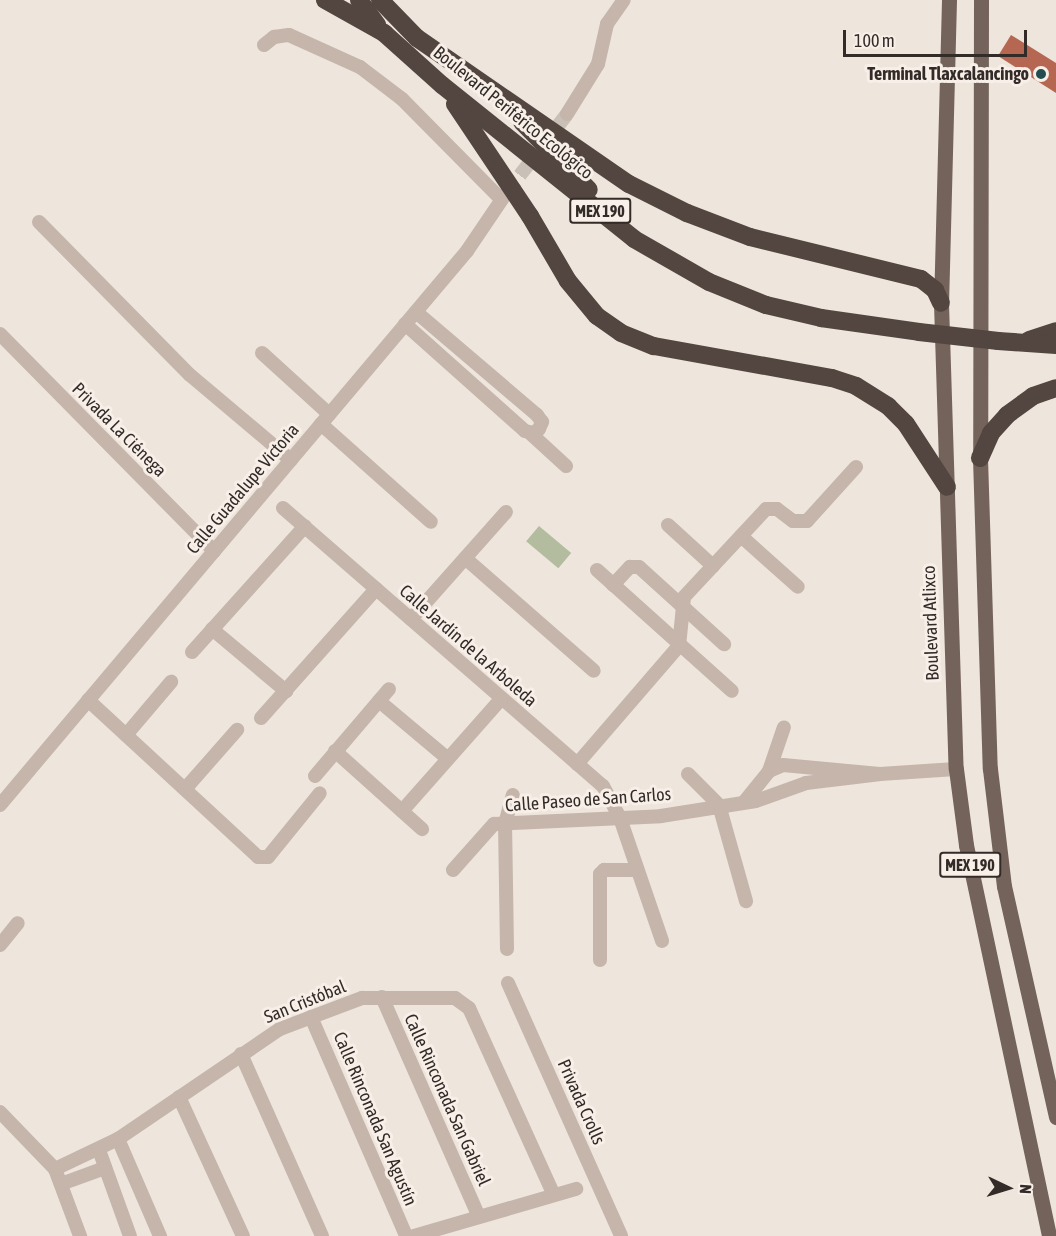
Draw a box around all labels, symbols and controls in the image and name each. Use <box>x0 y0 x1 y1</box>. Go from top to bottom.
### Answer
scale bar <box>846 18 1030 56</box>
text: 100 m <box>854 30 895 51</box>
street label: Boulevard Periférico Ecológico <box>429 42 597 184</box>
place label: Terminal Tlaxcalancingo <box>867 63 1029 85</box>
marker: Terminal Tlaxcalancingo <box>1034 67 1048 81</box>
road number: MEX 190 <box>568 198 632 224</box>
street label: Privada La Ciénega <box>67 378 171 482</box>
street label: Calle Guadalupe Victoria <box>182 419 304 559</box>
street label: Boulevard Atlixco <box>918 565 944 681</box>
street label: Calle Jardín de la Arboleda <box>395 580 541 712</box>
street label: Calle Paseo de San Carlos <box>504 783 672 817</box>
road number: MEX 190 <box>938 852 1002 878</box>
street label: San Cristóbal <box>261 976 349 1028</box>
street label: Calle Rinconada San Gabriel <box>399 1011 495 1189</box>
street label: Calle Rinconada San Agustín <box>329 1029 421 1209</box>
street label: Privada Crolls <box>553 1056 609 1148</box>
north arrow <box>978 1158 1038 1218</box>
text: N <box>1017 1184 1035 1195</box>

